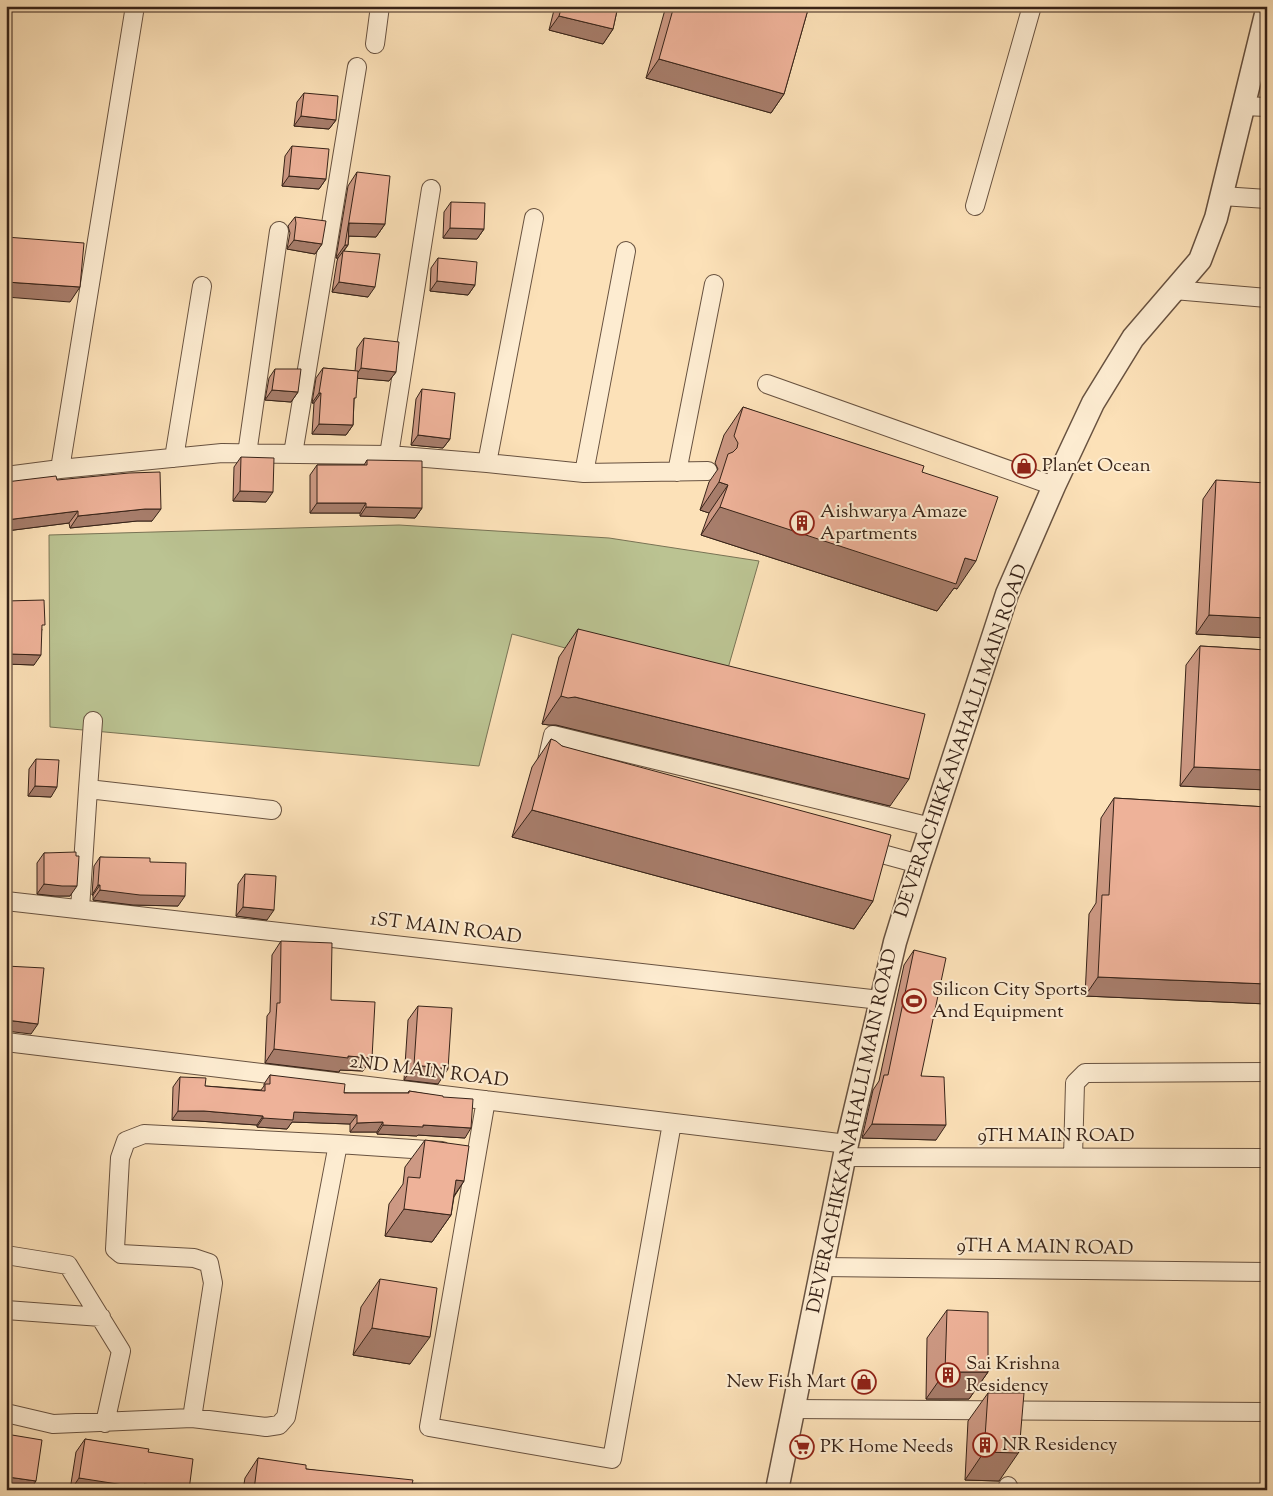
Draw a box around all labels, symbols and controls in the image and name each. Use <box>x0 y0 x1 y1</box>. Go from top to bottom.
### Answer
shop icon: Planet Ocean <box>1011 453 1037 479</box>
place label: Planet Ocean <box>1042 453 1151 480</box>
place label: Aishwarya Amaze Apartments <box>820 499 967 548</box>
building icon: Aishwarya Amaze Apartments <box>789 510 815 536</box>
street label: DEVERACHIKKANAHALLI MAIN ROAD <box>889 561 1035 921</box>
street label: 1ST MAIN ROAD <box>369 906 523 952</box>
street label: DEVERACHIKKANAHALLI MAIN ROAD <box>801 946 905 1316</box>
place label: Silicon City Sports And Equipment <box>932 977 1087 1026</box>
sports icon: Silicon City Sports And Equipment <box>901 988 927 1014</box>
street label: 2ND MAIN ROAD <box>348 1049 510 1095</box>
street label: 9TH MAIN ROAD <box>977 1123 1135 1150</box>
street label: 9TH A MAIN ROAD <box>956 1233 1134 1263</box>
place label: Sai Krishna Residency <box>966 1351 1060 1400</box>
building icon: Sai Krishna Residency <box>935 1362 961 1388</box>
place label: New Fish Mart <box>726 1369 846 1396</box>
shop icon: New Fish Mart <box>851 1369 877 1395</box>
building icon: NR Residency <box>972 1432 998 1458</box>
place label: NR Residency <box>1002 1432 1118 1459</box>
supermarket icon: PK Home Needs <box>789 1434 815 1460</box>
place label: PK Home Needs <box>820 1434 953 1461</box>

